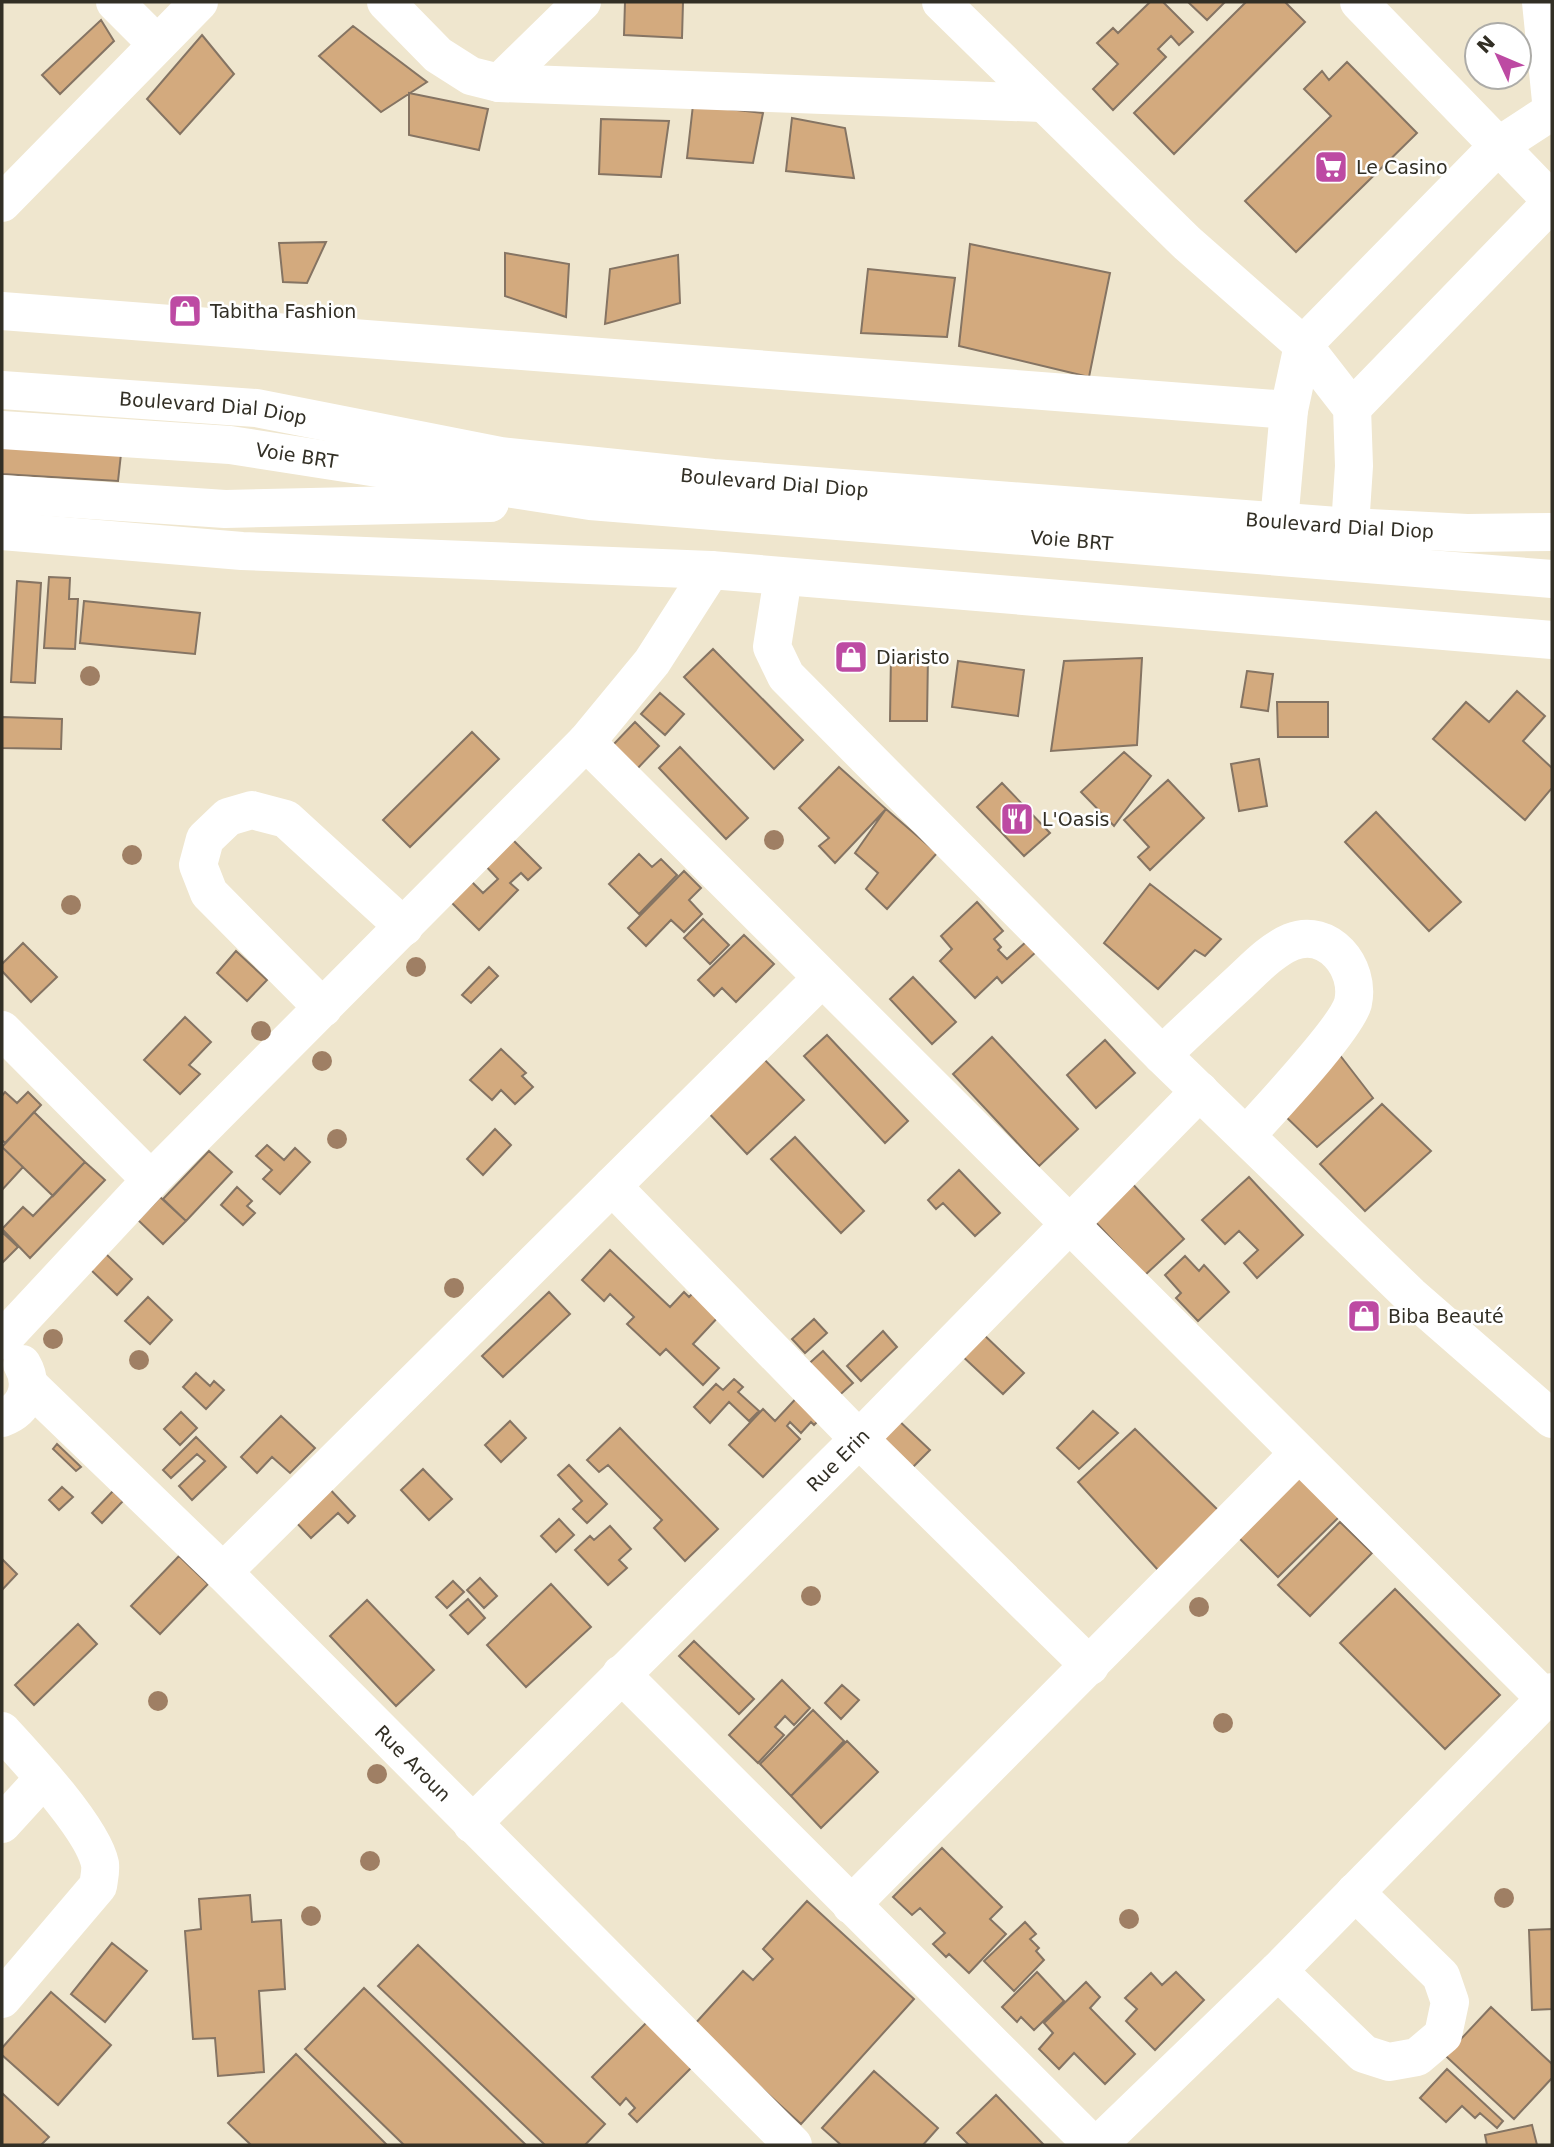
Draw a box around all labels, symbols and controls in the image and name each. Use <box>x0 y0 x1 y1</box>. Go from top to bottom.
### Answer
north arrow <box>1463 21 1533 91</box>
text: N <box>1472 31 1499 58</box>
supermarket icon: Le Casino <box>1312 148 1350 186</box>
place label: Le Casino <box>1356 156 1448 178</box>
shop icon: Tabitha Fashion <box>166 292 204 330</box>
place label: Tabitha Fashion <box>209 300 356 322</box>
street label: Boulevard Dial Diop <box>119 387 309 429</box>
street label: Voie BRT <box>254 438 340 473</box>
street label: Boulevard Dial Diop <box>679 464 869 501</box>
street label: Boulevard Dial Diop <box>1245 508 1434 542</box>
street label: Voie BRT <box>1030 526 1114 554</box>
shop icon: Diaristo <box>832 638 870 676</box>
place label: Diaristo <box>876 646 950 668</box>
restaurant icon: L'Oasis <box>998 800 1036 838</box>
place label: L'Oasis <box>1042 808 1109 830</box>
shop icon: Biba Beauté <box>1345 1297 1383 1335</box>
place label: Biba Beauté <box>1388 1305 1504 1327</box>
street label: Rue Erin <box>802 1424 874 1496</box>
street label: Rue Aroun <box>371 1721 456 1806</box>

